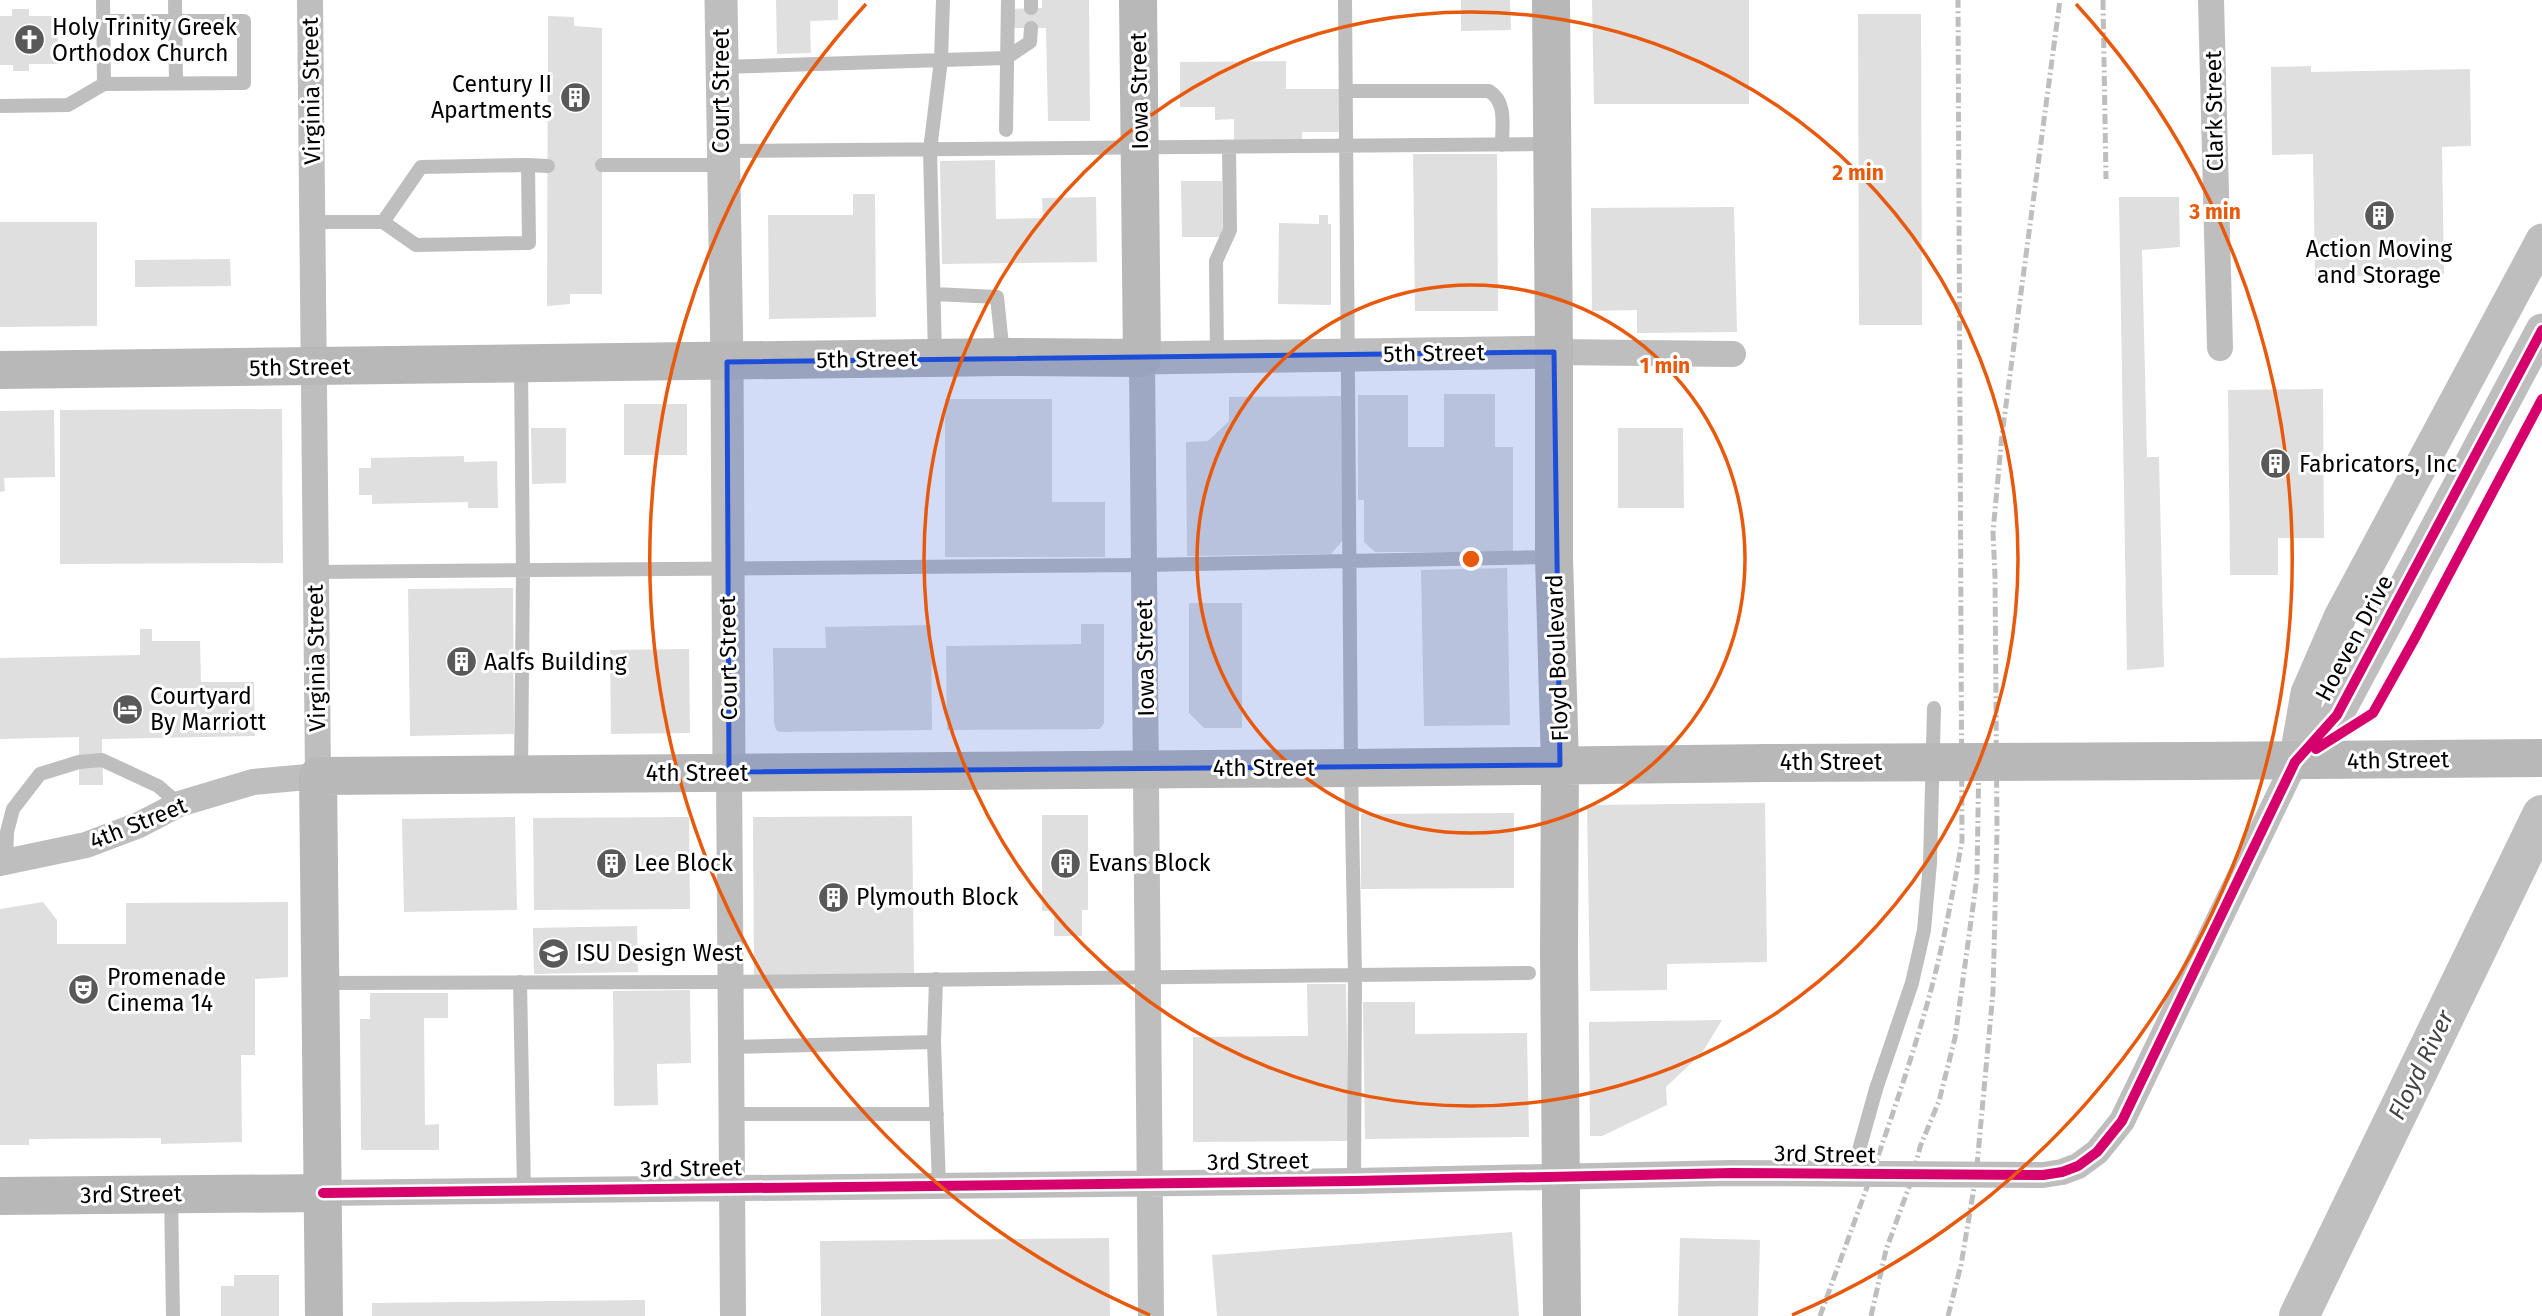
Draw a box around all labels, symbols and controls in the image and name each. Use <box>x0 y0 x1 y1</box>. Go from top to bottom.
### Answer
place label: Holy Trinity Greek Orthodox Church <box>52 13 237 67</box>
street label: Virginia Street <box>296 16 326 165</box>
church icon: Holy Trinity Greek Orthodox Church <box>12 23 46 57</box>
street label: Court Street <box>707 28 735 153</box>
street label: Iowa Street <box>1124 31 1154 150</box>
street label: Clark Street <box>2199 50 2229 172</box>
place label: Century II Apartments <box>431 70 552 124</box>
building icon: Century II Apartments <box>558 80 592 114</box>
text: 2 min <box>1832 160 1884 186</box>
building icon: Action Moving and Storage <box>2362 198 2396 232</box>
text: 3 min <box>2188 199 2241 225</box>
place label: Action Moving and Storage <box>2306 235 2452 289</box>
street label: 5th Street <box>1383 338 1486 368</box>
street label: 5th Street <box>816 344 919 374</box>
street label: 5th Street <box>249 352 352 382</box>
text: 1 min <box>1640 353 1690 379</box>
building icon: Fabricators, Inc <box>2259 447 2293 481</box>
place label: Fabricators, Inc <box>2299 450 2457 478</box>
centre of rings <box>1459 547 1483 571</box>
street label: Hoeven Drive <box>2309 570 2399 706</box>
street label: Floyd Boulevard <box>1540 574 1574 742</box>
street label: Virginia Street <box>301 583 331 732</box>
street label: Court Street <box>713 595 743 721</box>
street label: Iowa Street <box>1130 598 1160 717</box>
building icon: Aalfs Building <box>444 645 478 679</box>
place label: Aalfs Building <box>484 648 627 676</box>
place label: Courtyard By Marriott <box>150 682 267 736</box>
hotel icon: Courtyard By Marriott <box>110 692 144 726</box>
street label: 4th Street <box>2347 745 2450 775</box>
street label: 4th Street <box>1780 748 1883 776</box>
street label: 4th Street <box>1213 754 1316 782</box>
street label: 4th Street <box>646 759 749 787</box>
street label: 4th Street <box>85 791 191 855</box>
building icon: Lee Block <box>594 846 628 880</box>
building icon: Evans Block <box>1048 846 1082 880</box>
place label: Lee Block <box>634 849 733 877</box>
place label: Evans Block <box>1088 849 1211 877</box>
building icon: Plymouth Block <box>816 880 850 914</box>
place label: Plymouth Block <box>856 883 1018 911</box>
school or university icon: ISU Design West <box>536 936 570 970</box>
place label: ISU Design West <box>576 939 744 967</box>
place label: Promenade Cinema 14 <box>107 963 226 1017</box>
theatre icon: Promenade Cinema 14 <box>67 973 101 1007</box>
water label: Floyd River <box>2383 1005 2460 1124</box>
street label: 3rd Street <box>1774 1139 1877 1169</box>
street label: 3rd Street <box>1207 1146 1310 1176</box>
street label: 3rd Street <box>640 1153 743 1183</box>
street label: 3rd Street <box>80 1179 183 1209</box>

